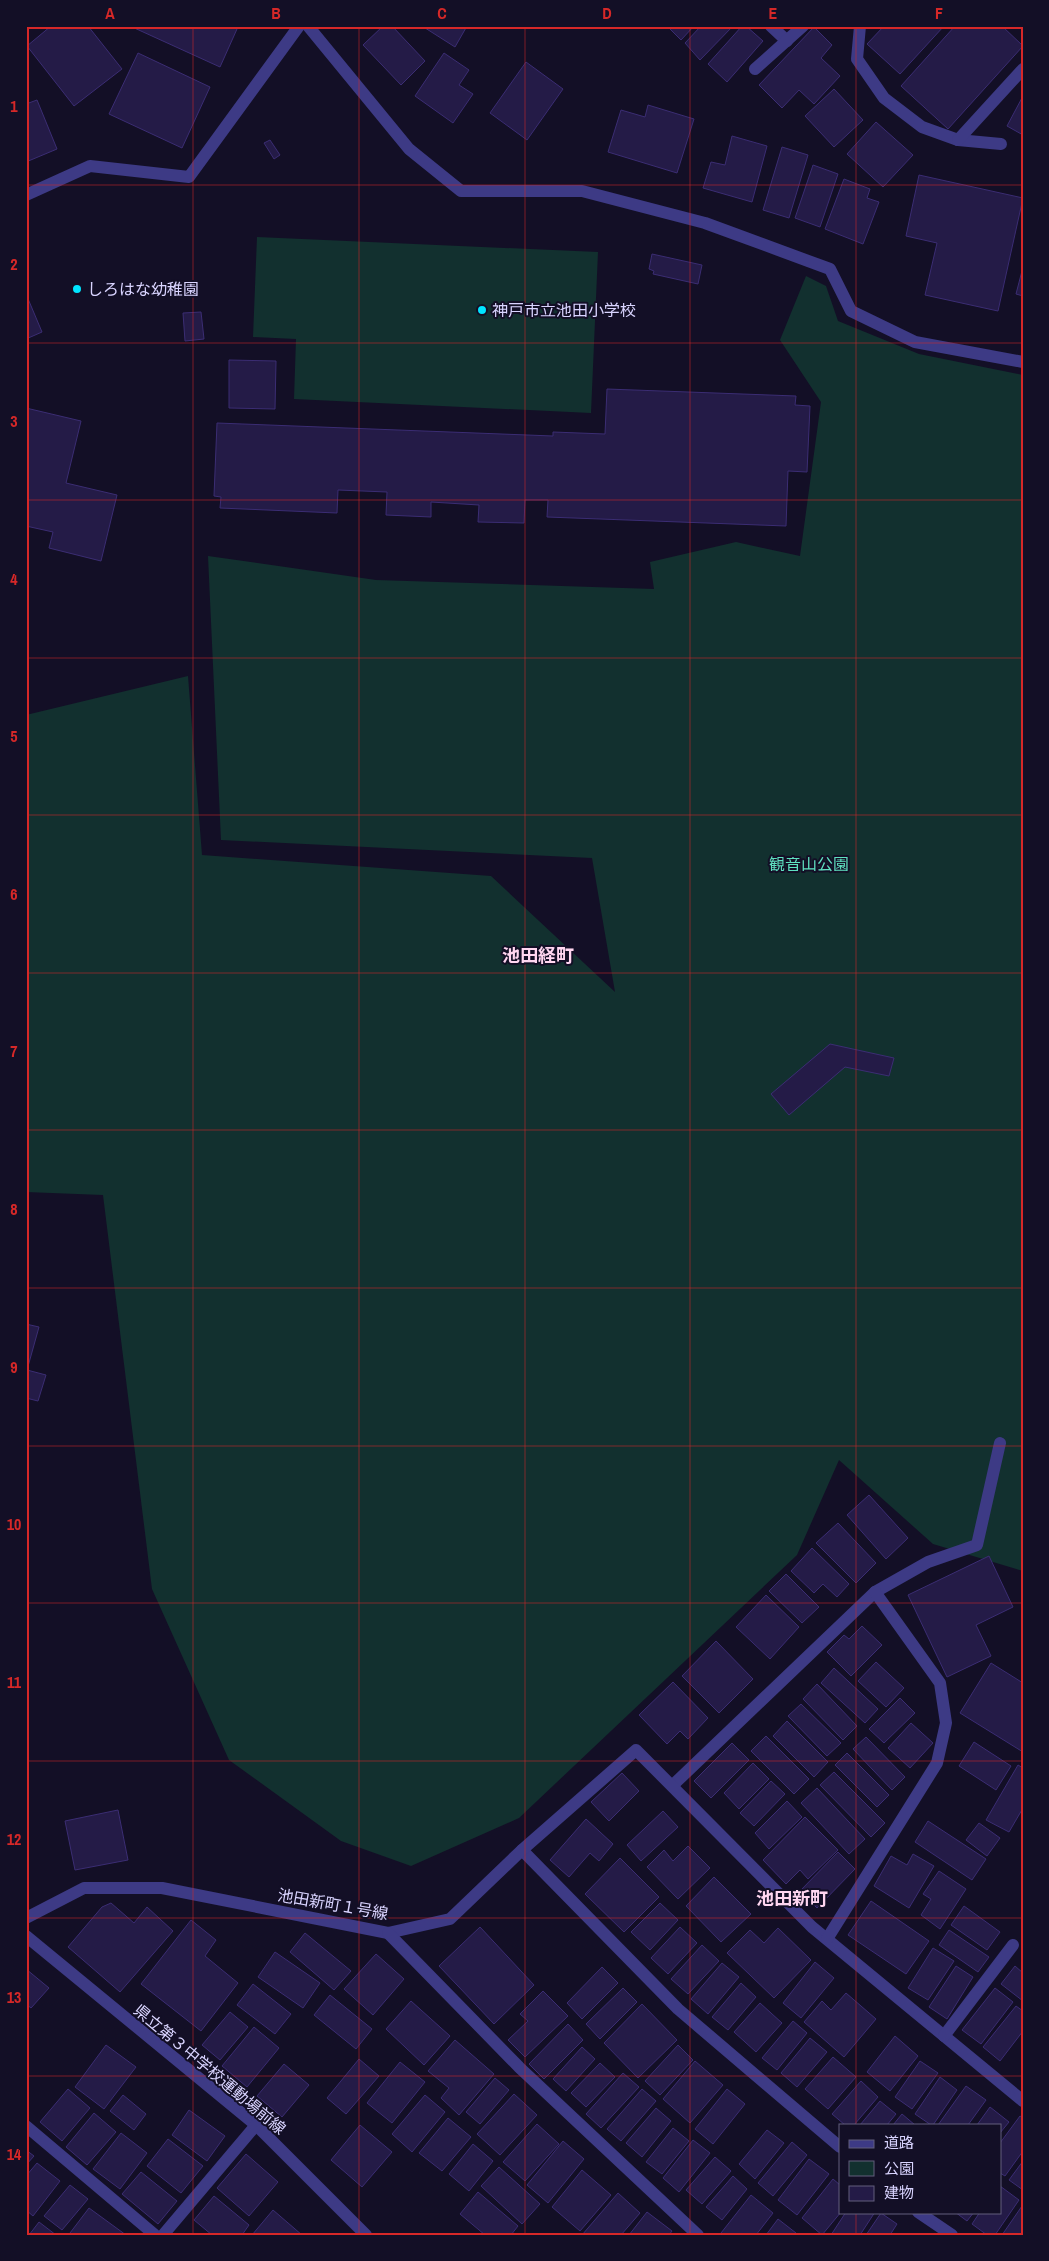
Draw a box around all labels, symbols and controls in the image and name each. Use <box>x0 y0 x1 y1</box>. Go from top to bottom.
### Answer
text: A <box>105 2 115 24</box>
text: B <box>271 2 281 24</box>
text: C <box>437 2 447 24</box>
text: D <box>602 2 612 24</box>
text: E <box>769 2 778 24</box>
text: F <box>935 2 943 24</box>
text: 1 <box>10 95 18 117</box>
text: 2 <box>10 253 18 275</box>
place label: しろはな幼稚園 <box>87 278 199 300</box>
marker: しろはな幼稚園 <box>71 283 83 295</box>
place label: 神戸市立池田小学校 <box>492 299 636 321</box>
marker: 神戸市立池田小学校 <box>476 304 488 316</box>
text: 3 <box>10 410 18 432</box>
text: 4 <box>10 568 18 590</box>
text: 5 <box>10 725 18 747</box>
park label: 観音山公園 <box>769 853 849 875</box>
text: 6 <box>10 883 18 905</box>
district label: 池田経町 <box>502 943 574 968</box>
text: 7 <box>10 1040 18 1062</box>
text: 8 <box>10 1198 18 1220</box>
text: 9 <box>10 1356 18 1378</box>
text: 10 <box>7 1513 21 1535</box>
text: 11 <box>7 1671 22 1693</box>
text: 12 <box>7 1828 21 1850</box>
street label: 池田新町１号線 <box>276 1883 390 1925</box>
district label: 池田新町 <box>756 1886 828 1911</box>
text: 13 <box>7 1986 21 2008</box>
street label: 県立第３中学校運動場前線 <box>129 1999 291 2139</box>
legend <box>839 2124 1002 2214</box>
text: 道路 <box>884 2132 914 2153</box>
text: 14 <box>7 2143 22 2165</box>
text: 公園 <box>884 2158 914 2179</box>
text: 建物 <box>884 2182 914 2203</box>

